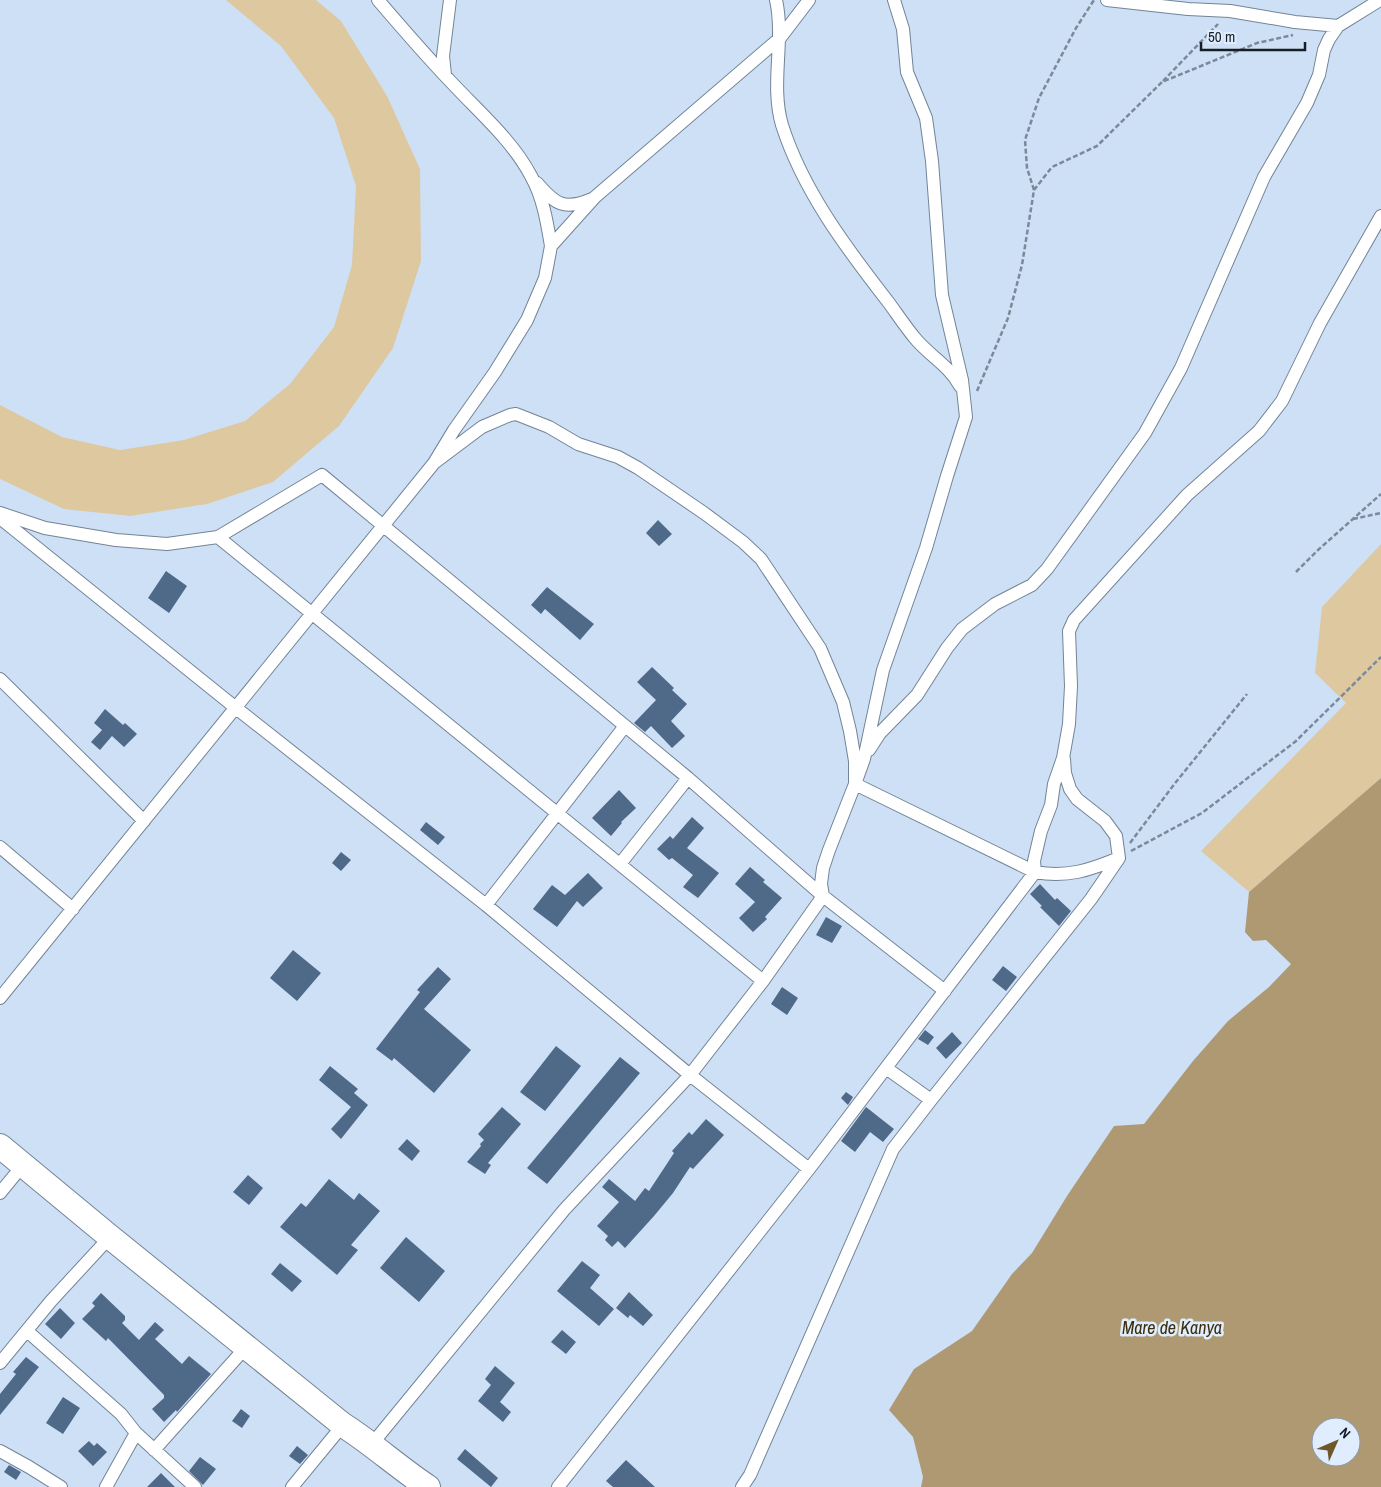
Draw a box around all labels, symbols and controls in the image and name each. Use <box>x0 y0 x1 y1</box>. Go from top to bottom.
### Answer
scale bar <box>1201 20 1305 52</box>
text: 50 m <box>1208 26 1235 47</box>
water label: Mare de Kanya <box>1122 1315 1222 1340</box>
north arrow <box>1311 1417 1361 1467</box>
text: N <box>1336 1424 1354 1442</box>

